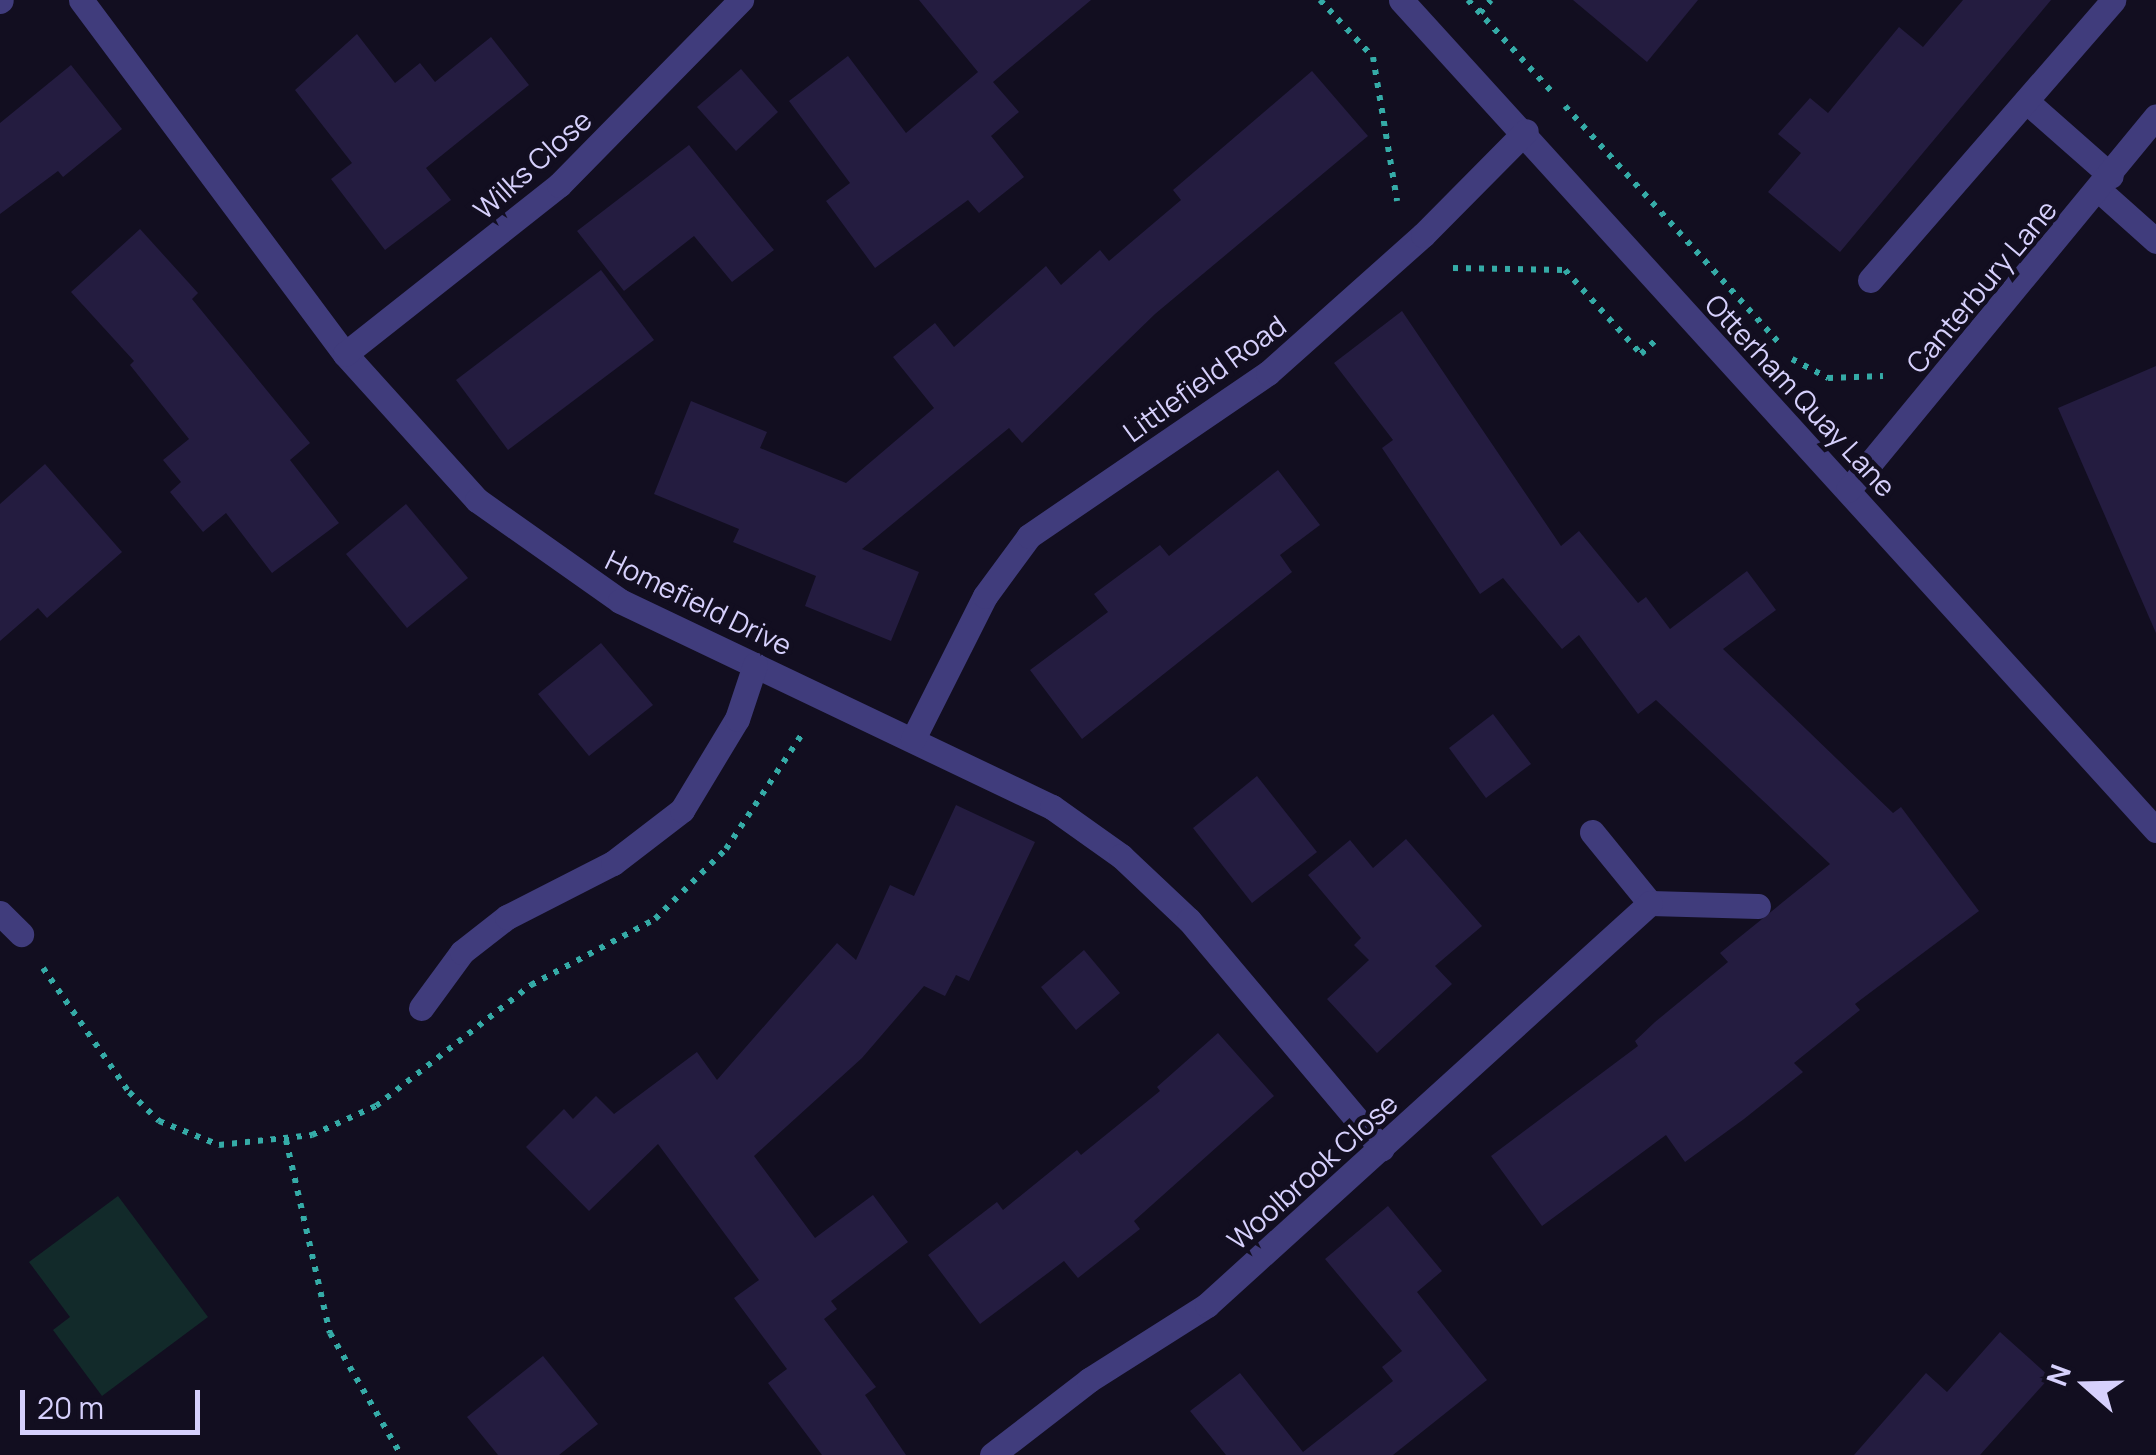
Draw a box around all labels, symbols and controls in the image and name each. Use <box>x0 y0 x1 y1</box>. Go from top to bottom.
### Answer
street label: Wilks Close <box>466 102 598 226</box>
street label: Canterbury Lane <box>1899 193 2063 379</box>
street label: Otterham Quay Lane <box>1699 287 1903 503</box>
street label: Littlefield Road <box>1116 308 1292 448</box>
street label: Homefield Drive <box>600 542 798 662</box>
street label: Woolbrook Close <box>1220 1086 1404 1256</box>
north arrow <box>2036 1335 2136 1435</box>
text: N <box>2037 1359 2079 1391</box>
scale bar <box>25 1370 205 1432</box>
text: 20 m <box>37 1387 104 1428</box>

